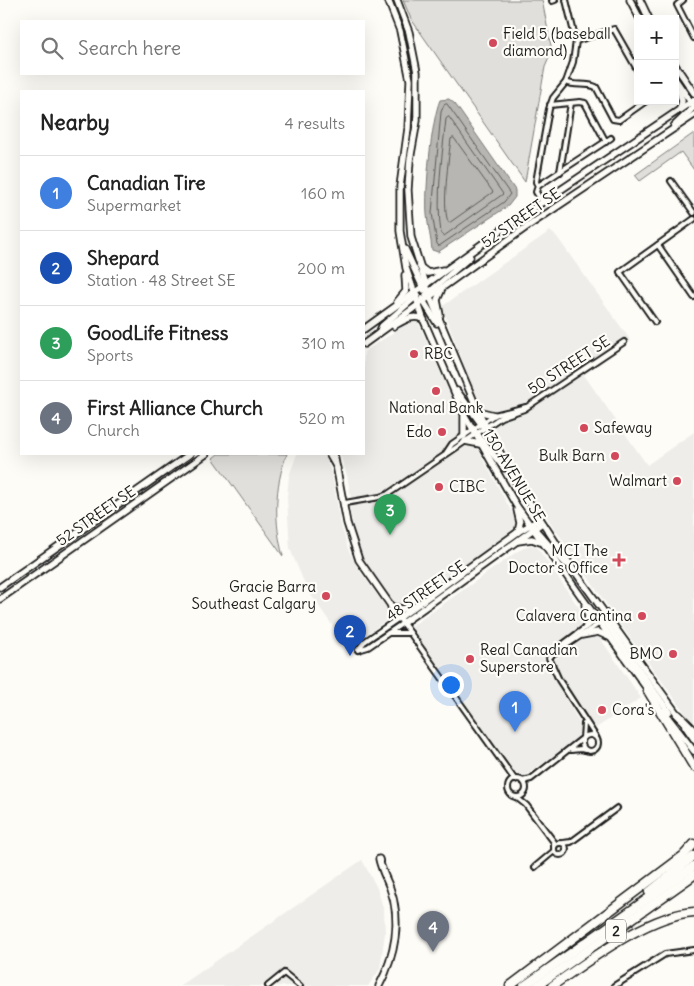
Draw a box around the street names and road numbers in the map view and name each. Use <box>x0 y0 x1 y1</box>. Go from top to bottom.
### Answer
street label: 52 STREET SE <box>477 183 564 252</box>
street label: 50 STREET SE <box>524 331 613 398</box>
street label: 130 AVENUE SE <box>479 425 550 525</box>
street label: 52 STREET SE <box>52 481 139 550</box>
street label: 48 STREET SE <box>382 556 469 625</box>
road number: 2 <box>606 919 626 942</box>

